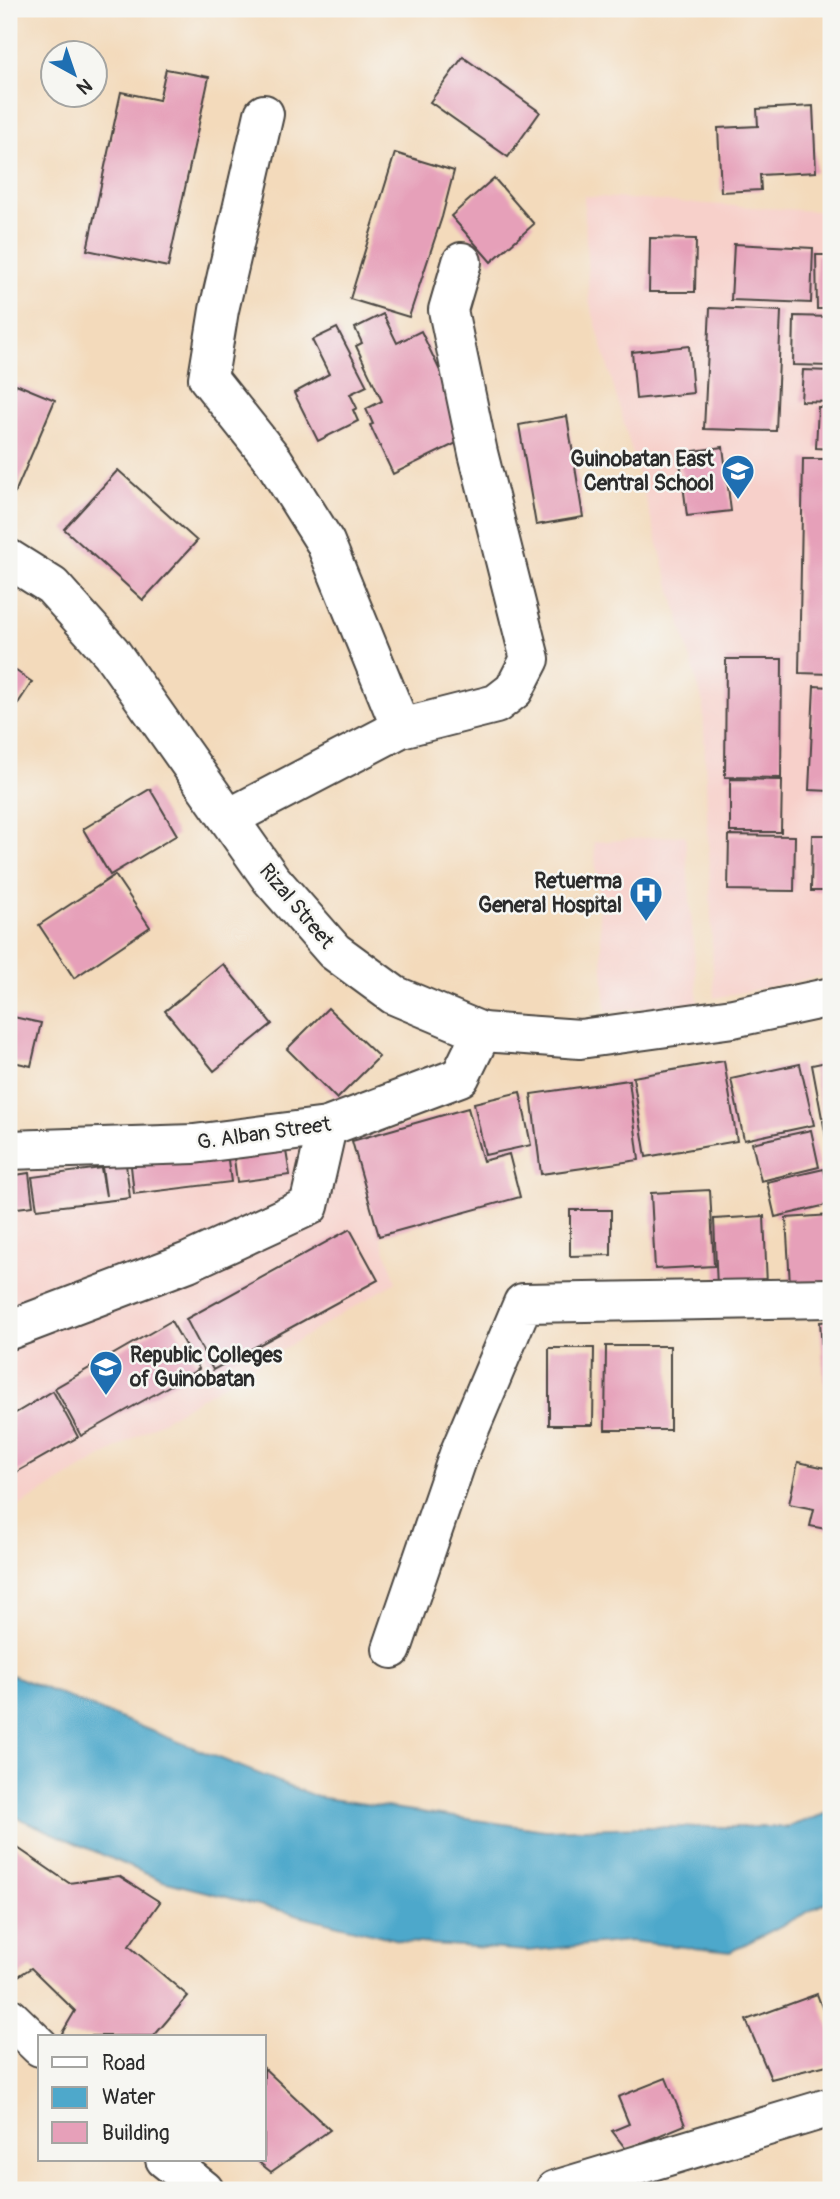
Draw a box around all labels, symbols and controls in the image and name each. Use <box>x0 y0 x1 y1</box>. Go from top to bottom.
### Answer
north arrow <box>38 38 108 108</box>
text: N <box>72 73 97 100</box>
place label: Guinobatan East Central School <box>570 446 715 497</box>
school or university icon: Guinobatan East Central School <box>719 452 757 501</box>
street label: Rizal Street <box>253 858 340 955</box>
place label: Retuerma General Hospital <box>478 868 622 919</box>
hospital icon: Retuerma General Hospital <box>627 874 665 923</box>
street label: G. Alban Street <box>196 1111 333 1156</box>
place label: Republic Colleges of Guinobatan <box>129 1342 283 1393</box>
school or university icon: Republic Colleges of Guinobatan <box>87 1348 125 1397</box>
legend <box>38 2035 266 2160</box>
text: Road <box>102 2050 146 2077</box>
text: Water <box>102 2084 156 2111</box>
text: Building <box>102 2120 169 2147</box>

